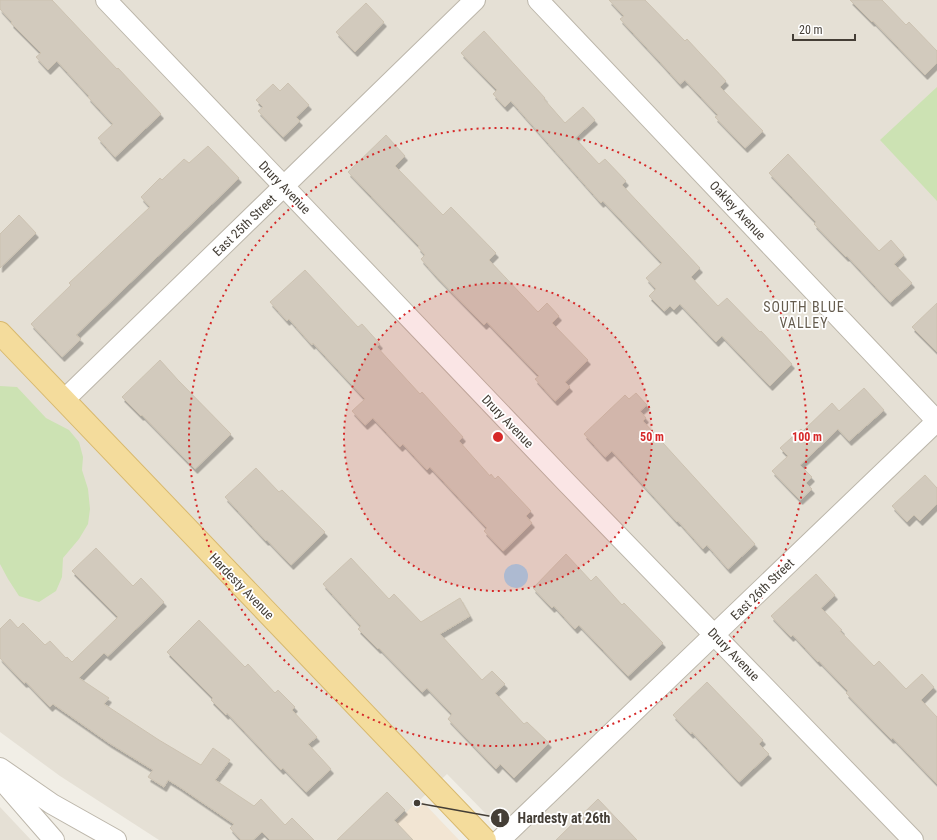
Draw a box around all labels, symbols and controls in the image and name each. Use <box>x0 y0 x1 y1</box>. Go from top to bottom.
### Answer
scale bar <box>793 16 855 42</box>
text: 20 m <box>799 23 823 37</box>
street label: Drury Avenue <box>256 158 314 217</box>
street label: Oakley Avenue <box>707 178 769 243</box>
street label: East 25th Street <box>210 191 279 259</box>
district label: SOUTH BLUE VALLEY <box>763 299 845 331</box>
street label: Drury Avenue <box>479 392 537 451</box>
centre of rings <box>491 430 505 444</box>
text: 50 m <box>640 430 664 444</box>
text: 100 m <box>792 430 822 444</box>
street label: Hardesty Avenue <box>206 550 277 623</box>
street label: East 26th Street <box>728 555 797 623</box>
street label: Drury Avenue <box>705 625 763 684</box>
callout: Hardesty at 26th <box>490 805 618 831</box>
text: Hardesty at 26th <box>518 810 611 826</box>
text: 1 <box>497 811 503 825</box>

